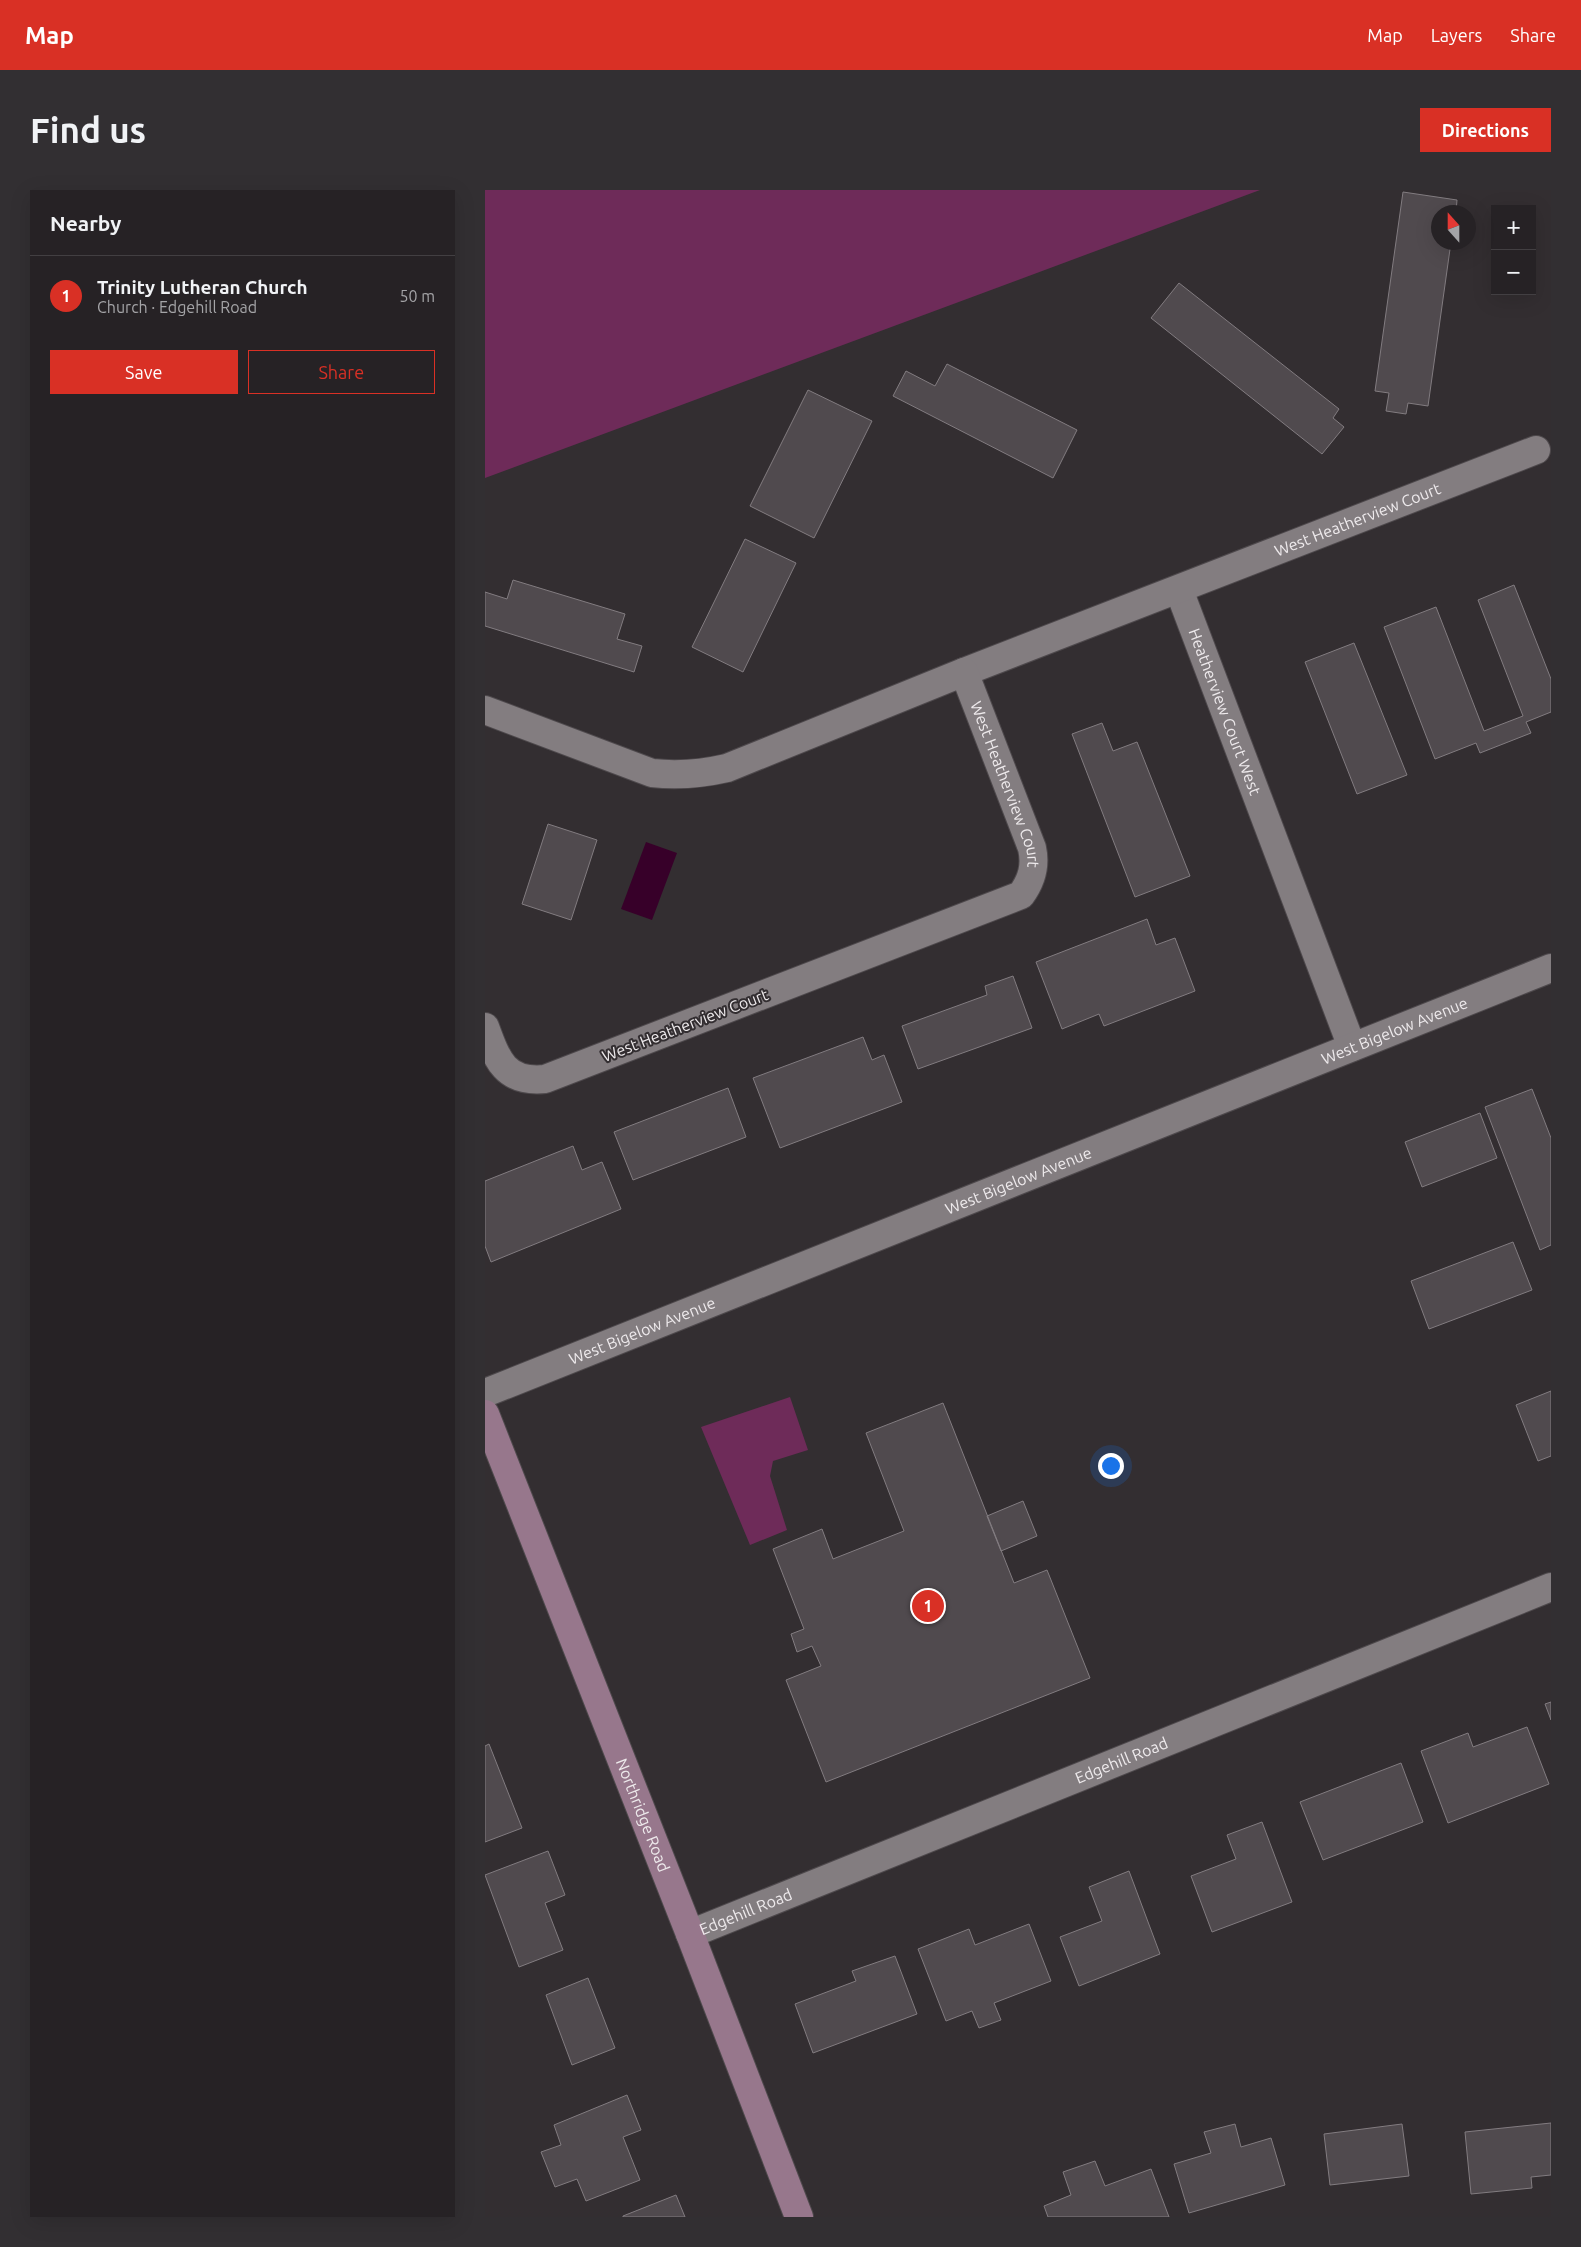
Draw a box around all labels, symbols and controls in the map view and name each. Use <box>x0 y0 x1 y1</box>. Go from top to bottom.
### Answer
text: Map <box>25 22 74 49</box>
text: Map <box>1367 25 1403 45</box>
text: Layers <box>1431 25 1482 45</box>
text: Share <box>1510 25 1556 45</box>
button: Directions <box>1420 108 1551 152</box>
text: Find us <box>30 110 146 150</box>
north arrow <box>1431 205 1476 250</box>
map controls <box>1491 205 1536 295</box>
button: + <box>1491 205 1536 250</box>
text: Nearby <box>50 211 121 235</box>
button: − <box>1491 250 1536 295</box>
text: Trinity Lutheran Church <box>97 276 308 298</box>
text: 1 <box>61 287 71 305</box>
text: 50 m <box>399 287 435 305</box>
text: Church · Edgehill Road <box>97 298 257 316</box>
button: Save <box>50 350 238 394</box>
button: Share <box>248 350 435 394</box>
street label: West Heatherview Court <box>1272 479 1444 560</box>
street label: Heatherview Court West <box>1185 626 1265 798</box>
street label: West Heatherview Court <box>967 699 1043 869</box>
street label: West Heatherview Court <box>599 985 771 1065</box>
street label: West Bigelow Avenue <box>1319 993 1470 1068</box>
street label: West Bigelow Avenue <box>942 1143 1094 1218</box>
street label: West Bigelow Avenue <box>566 1293 718 1368</box>
your location <box>1098 1453 1124 1479</box>
pin: 1 <box>912 1587 944 1625</box>
street label: Edgehill Road <box>1072 1733 1170 1787</box>
street label: Northridge Road <box>613 1756 674 1874</box>
street label: Edgehill Road <box>697 1885 795 1938</box>

